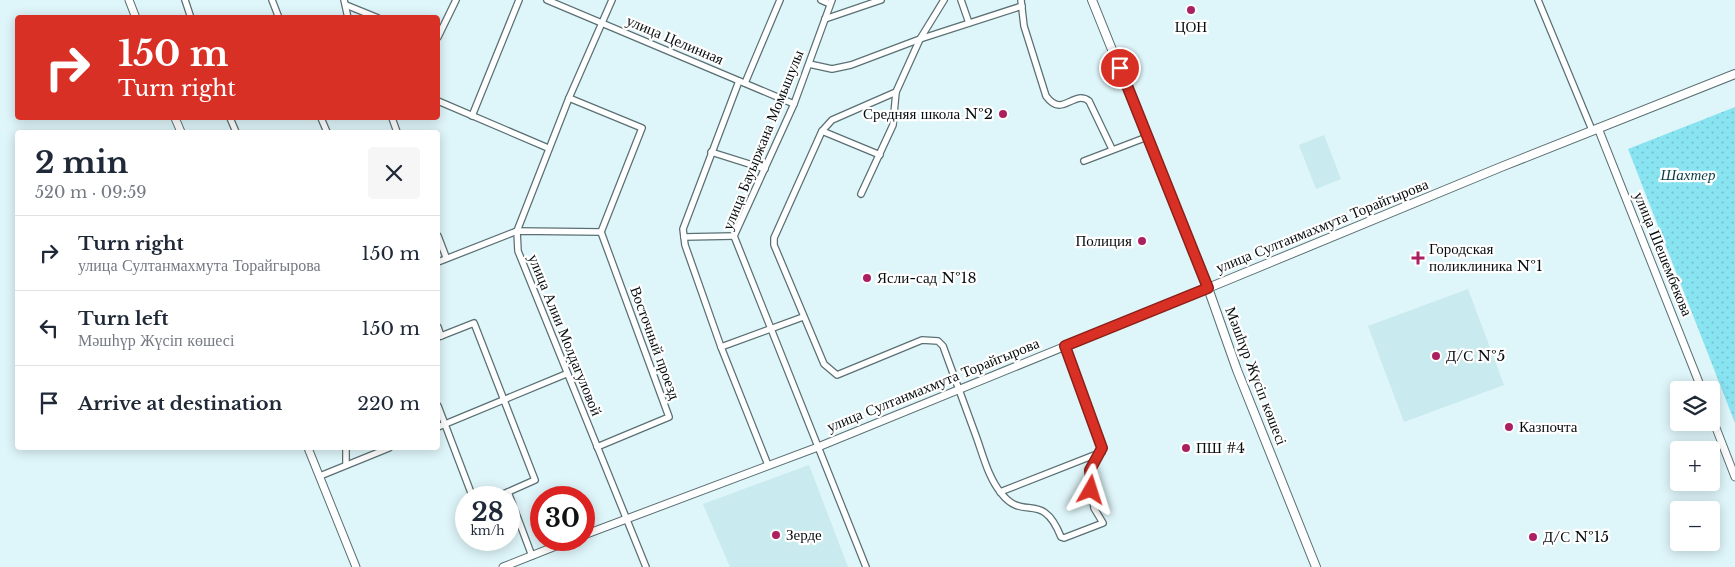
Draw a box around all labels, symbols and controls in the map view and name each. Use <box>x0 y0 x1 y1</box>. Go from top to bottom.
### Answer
marker: ЦОН <box>1185 4 1197 16</box>
street label: улица Целинная <box>624 10 727 69</box>
place label: ЦОН <box>1175 17 1207 36</box>
text: 150 m <box>118 32 229 75</box>
icon: right <box>35 35 100 100</box>
street label: улица Бауыржана Момышулы <box>718 47 807 233</box>
pin <box>1099 47 1141 89</box>
icon: arrive <box>1106 54 1134 82</box>
text: Turn right <box>118 75 236 102</box>
place label: Средняя школа №2 <box>863 104 993 123</box>
marker: Средняя школа №2 <box>997 108 1009 120</box>
text: 2 min <box>35 144 128 181</box>
button: close <box>368 147 420 199</box>
park label: Шахтер <box>1660 165 1716 184</box>
street label: улица Султанмахмута Торайгырова <box>1213 174 1431 277</box>
text: 520 m · 09:59 <box>35 182 147 202</box>
street label: улица Шешембекова <box>1630 189 1697 319</box>
place label: Полиция <box>1075 231 1132 250</box>
text: Turn right <box>78 232 184 255</box>
marker: Полиция <box>1136 235 1148 247</box>
icon: right <box>35 239 63 267</box>
place label: Городская поликлиника №1 <box>1429 239 1543 275</box>
text: 150 m <box>361 242 420 265</box>
street label: улица Алии Молдагуловой <box>524 251 607 418</box>
marker: Городская поликлиника №1 <box>1411 251 1425 265</box>
text: улица Султанмахмута Торайгырова <box>78 255 321 275</box>
place label: Ясли-сад №18 <box>877 268 977 287</box>
marker: Ясли-сад №18 <box>861 272 873 284</box>
street label: Восточный проезд <box>626 284 685 402</box>
street label: Мәшһүр Жүсіп көшесі <box>1221 304 1292 448</box>
text: Turn left <box>78 307 169 330</box>
icon: left <box>35 314 63 342</box>
text: 150 m <box>361 317 420 340</box>
text: Мәшһүр Жүсіп көшесі <box>78 330 234 350</box>
street label: улица Султанмахмута Торайгырова <box>824 333 1042 436</box>
place label: Д/С №5 <box>1446 346 1505 365</box>
marker: Д/С №5 <box>1430 350 1442 362</box>
map controls <box>1670 381 1720 551</box>
button: layers <box>1670 381 1720 431</box>
icon: arrive <box>35 389 63 417</box>
text: Arrive at destination <box>78 392 282 415</box>
text: 220 m <box>357 392 420 415</box>
place label: Казпочта <box>1519 417 1578 436</box>
marker: Казпочта <box>1503 421 1515 433</box>
place label: ПШ #4 <box>1196 438 1245 457</box>
button: + <box>1670 441 1720 491</box>
marker: ПШ #4 <box>1180 442 1192 454</box>
position arrow <box>1064 463 1116 515</box>
speed limit sign: 30 <box>530 486 595 551</box>
text: 28 <box>471 497 504 528</box>
button: − <box>1670 501 1720 551</box>
text: km/h <box>470 523 505 538</box>
place label: Зерде <box>786 525 822 544</box>
place label: Д/С №15 <box>1543 527 1609 546</box>
marker: Зерде <box>770 529 782 541</box>
marker: Д/С №15 <box>1527 531 1539 543</box>

